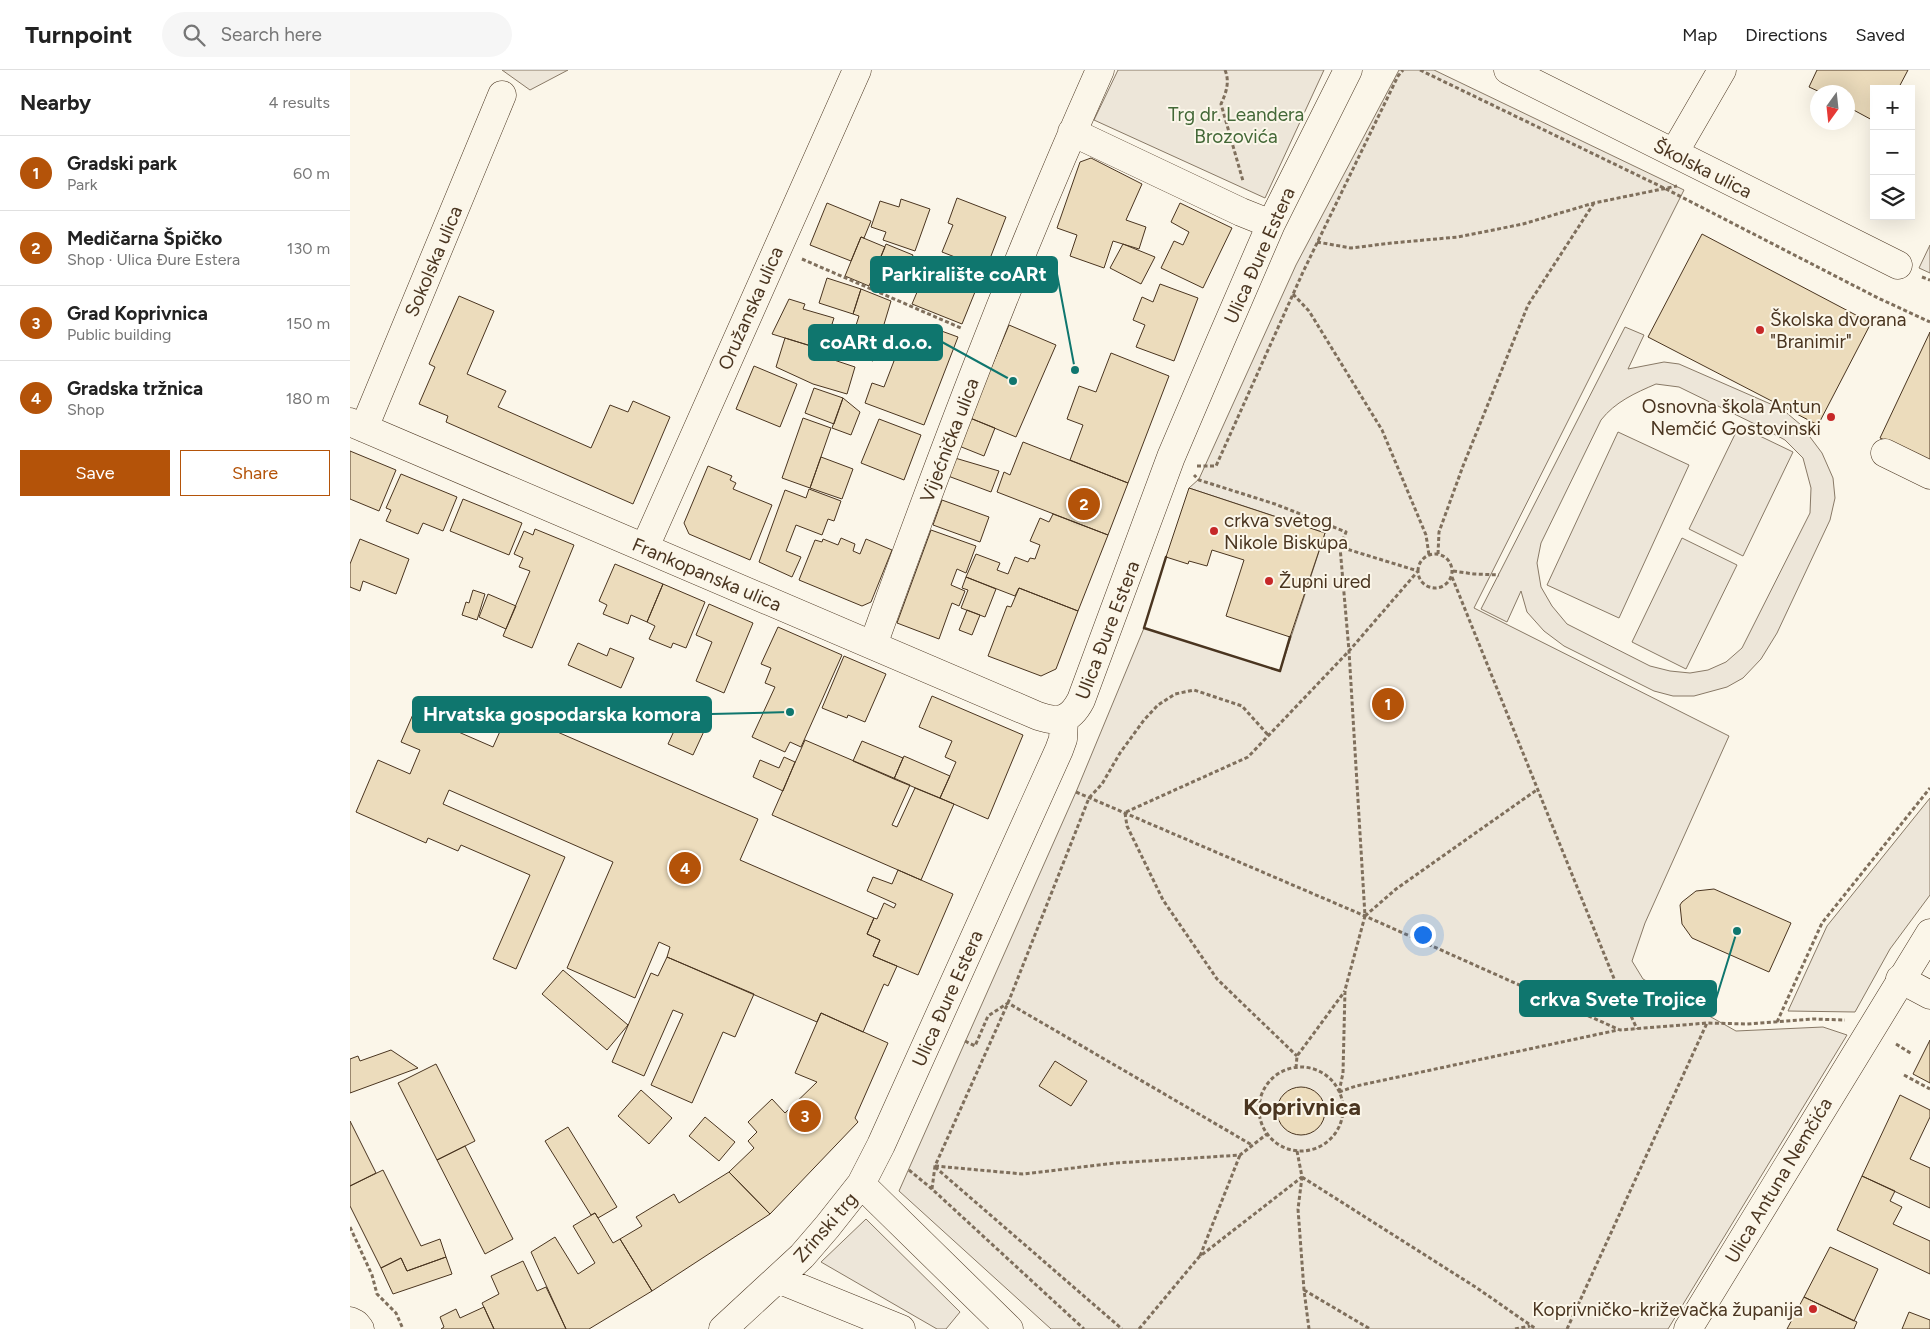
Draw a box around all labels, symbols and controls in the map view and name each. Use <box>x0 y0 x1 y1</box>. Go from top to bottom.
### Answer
search box <box>162 12 512 57</box>
text: Turnpoint <box>25 20 132 49</box>
icon: search <box>180 21 208 49</box>
text: Search here <box>220 23 322 46</box>
text: Map <box>1682 24 1717 46</box>
text: Directions <box>1745 24 1827 46</box>
text: Saved <box>1855 24 1905 46</box>
north arrow <box>1810 85 1855 130</box>
map controls <box>1870 85 1915 220</box>
button: + <box>1870 85 1915 130</box>
text: Nearby <box>20 90 91 115</box>
text: 4 results <box>269 93 330 112</box>
park label: Trg dr. Leandera Brozovića <box>1168 103 1304 148</box>
button: − <box>1870 130 1915 175</box>
street label: Školska ulica <box>1650 134 1756 203</box>
text: Gradski park <box>67 152 177 175</box>
text: 1 <box>33 164 39 183</box>
text: 60 m <box>293 164 330 183</box>
text: Park <box>67 175 97 194</box>
button: layers <box>1870 175 1915 220</box>
street label: Ulica Đure Estera <box>1219 183 1300 327</box>
street label: Sokolska ulica <box>400 202 467 320</box>
text: Medičarna Špičko <box>67 227 222 250</box>
text: 2 <box>31 239 41 258</box>
text: 130 m <box>287 239 330 258</box>
street label: Oružanska ulica <box>713 243 788 374</box>
text: Shop · Ulica Đure Estera <box>67 250 240 269</box>
callout: Parkiralište coARt <box>871 257 1057 292</box>
text: Parkiralište coARt <box>881 262 1047 286</box>
text: Grad Koprivnica <box>67 302 208 325</box>
place label: Školska dvorana "Branimir" <box>1770 308 1906 353</box>
text: 3 <box>32 314 40 333</box>
text: 150 m <box>286 314 330 333</box>
marker: Školska dvorana "Branimir" <box>1754 324 1766 336</box>
text: Public building <box>67 325 171 344</box>
callout: coARt d.o.o. <box>809 325 942 360</box>
text: coARt d.o.o. <box>820 330 932 354</box>
street label: Vijećnička ulica <box>915 375 984 506</box>
text: Gradska tržnica <box>67 377 203 400</box>
text: 4 <box>31 389 41 408</box>
text: 180 m <box>286 389 330 408</box>
place label: Osnovna škola Antun Nemčić Gostovinski <box>1642 395 1821 440</box>
text: Shop <box>67 400 105 419</box>
marker: Osnovna škola Antun Nemčić Gostovinski <box>1825 411 1837 423</box>
button: Save <box>20 450 170 496</box>
button: Share <box>180 450 330 496</box>
pin: 2 <box>1068 485 1100 523</box>
place label: crkva svetog Nikole Biskupa <box>1224 509 1348 554</box>
marker: crkva svetog Nikole Biskupa <box>1208 525 1220 537</box>
street label: Frankopanska ulica <box>629 533 785 616</box>
street label: Ulica Đure Estera <box>1070 558 1145 703</box>
place label: Župni ured <box>1279 570 1371 593</box>
marker: Župni ured <box>1263 575 1275 587</box>
pin: 1 <box>1372 685 1404 723</box>
callout: Hrvatska gospodarska komora <box>413 697 711 732</box>
text: Hrvatska gospodarska komora <box>423 702 701 726</box>
pin: 4 <box>669 849 701 887</box>
your location <box>1410 922 1436 948</box>
street label: Ulica Đure Estera <box>907 926 988 1070</box>
callout: crkva Svete Trojice <box>1520 981 1716 1016</box>
text: crkva Svete Trojice <box>1530 987 1706 1011</box>
district label: Koprivnica <box>1243 1092 1361 1121</box>
street label: Ulica Antuna Nemčića <box>1720 1093 1837 1267</box>
pin: 3 <box>789 1097 821 1135</box>
street label: Zrinski trg <box>789 1188 862 1267</box>
place label: Koprivničko-križevačka županija <box>1532 1298 1803 1321</box>
marker: Koprivničko-križevačka županija <box>1807 1303 1819 1315</box>

